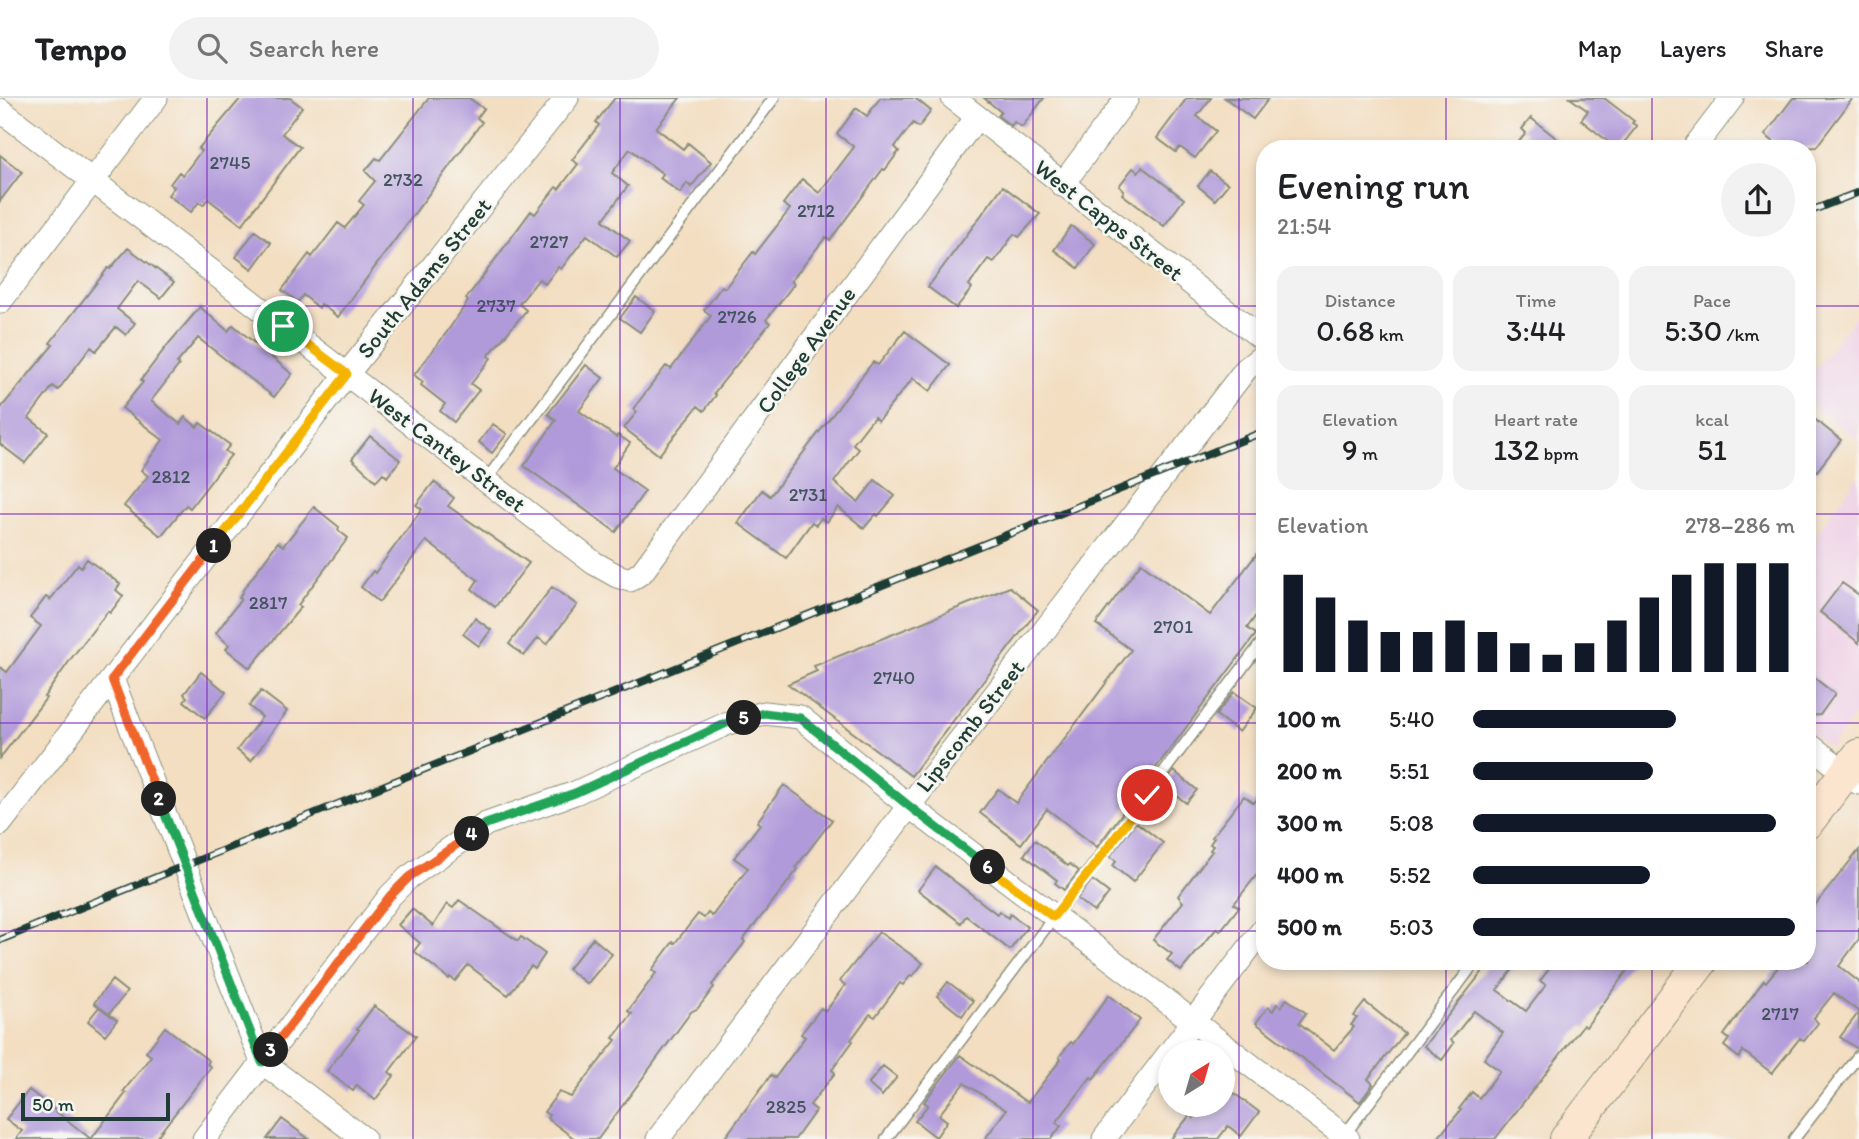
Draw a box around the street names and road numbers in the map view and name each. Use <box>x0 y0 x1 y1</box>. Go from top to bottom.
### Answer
street label: West Capps Street <box>1029 153 1189 287</box>
street label: South Adams Street <box>351 192 497 364</box>
street label: College Avenue <box>750 281 862 419</box>
street label: West Cantey Street <box>363 382 532 519</box>
street label: Lipscomb Street <box>910 654 1031 798</box>

